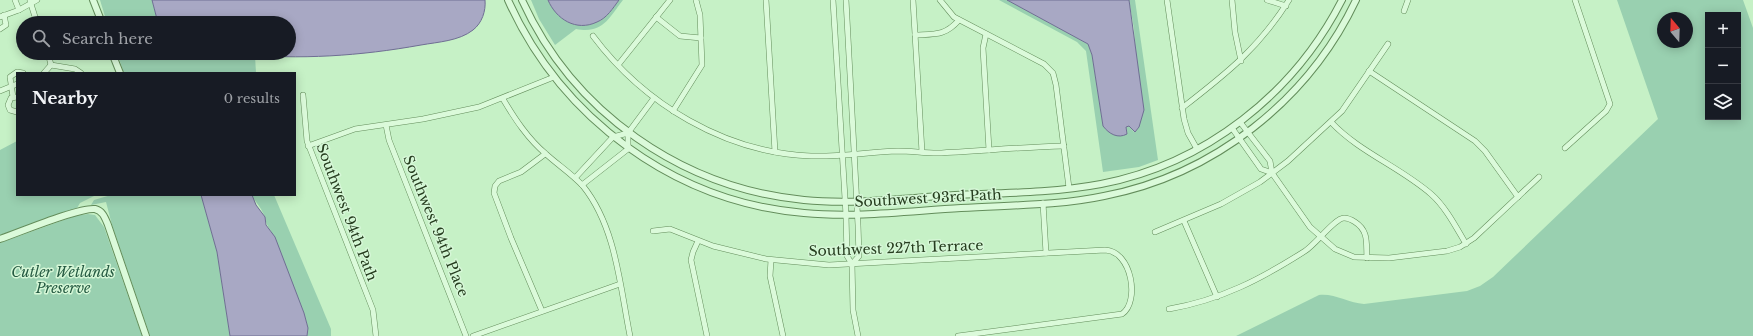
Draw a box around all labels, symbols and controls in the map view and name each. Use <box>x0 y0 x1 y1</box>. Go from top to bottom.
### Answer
north arrow <box>1657 12 1693 48</box>
map controls <box>1705 12 1741 120</box>
button: + <box>1705 12 1741 48</box>
search box <box>16 16 296 60</box>
icon: search <box>30 27 52 49</box>
text: Search here <box>62 29 153 48</box>
button: − <box>1705 48 1741 84</box>
button: layers <box>1705 84 1741 120</box>
text: Nearby <box>32 88 98 109</box>
text: 0 results <box>224 90 280 107</box>
street label: Southwest 94th Path <box>312 141 382 284</box>
street label: Southwest 94th Place <box>399 153 473 299</box>
street label: Southwest 93rd Path <box>854 185 1002 211</box>
street label: Southwest 227th Terrace <box>808 236 984 260</box>
park label: Cutler Wetlands Preserve <box>11 263 115 297</box>

